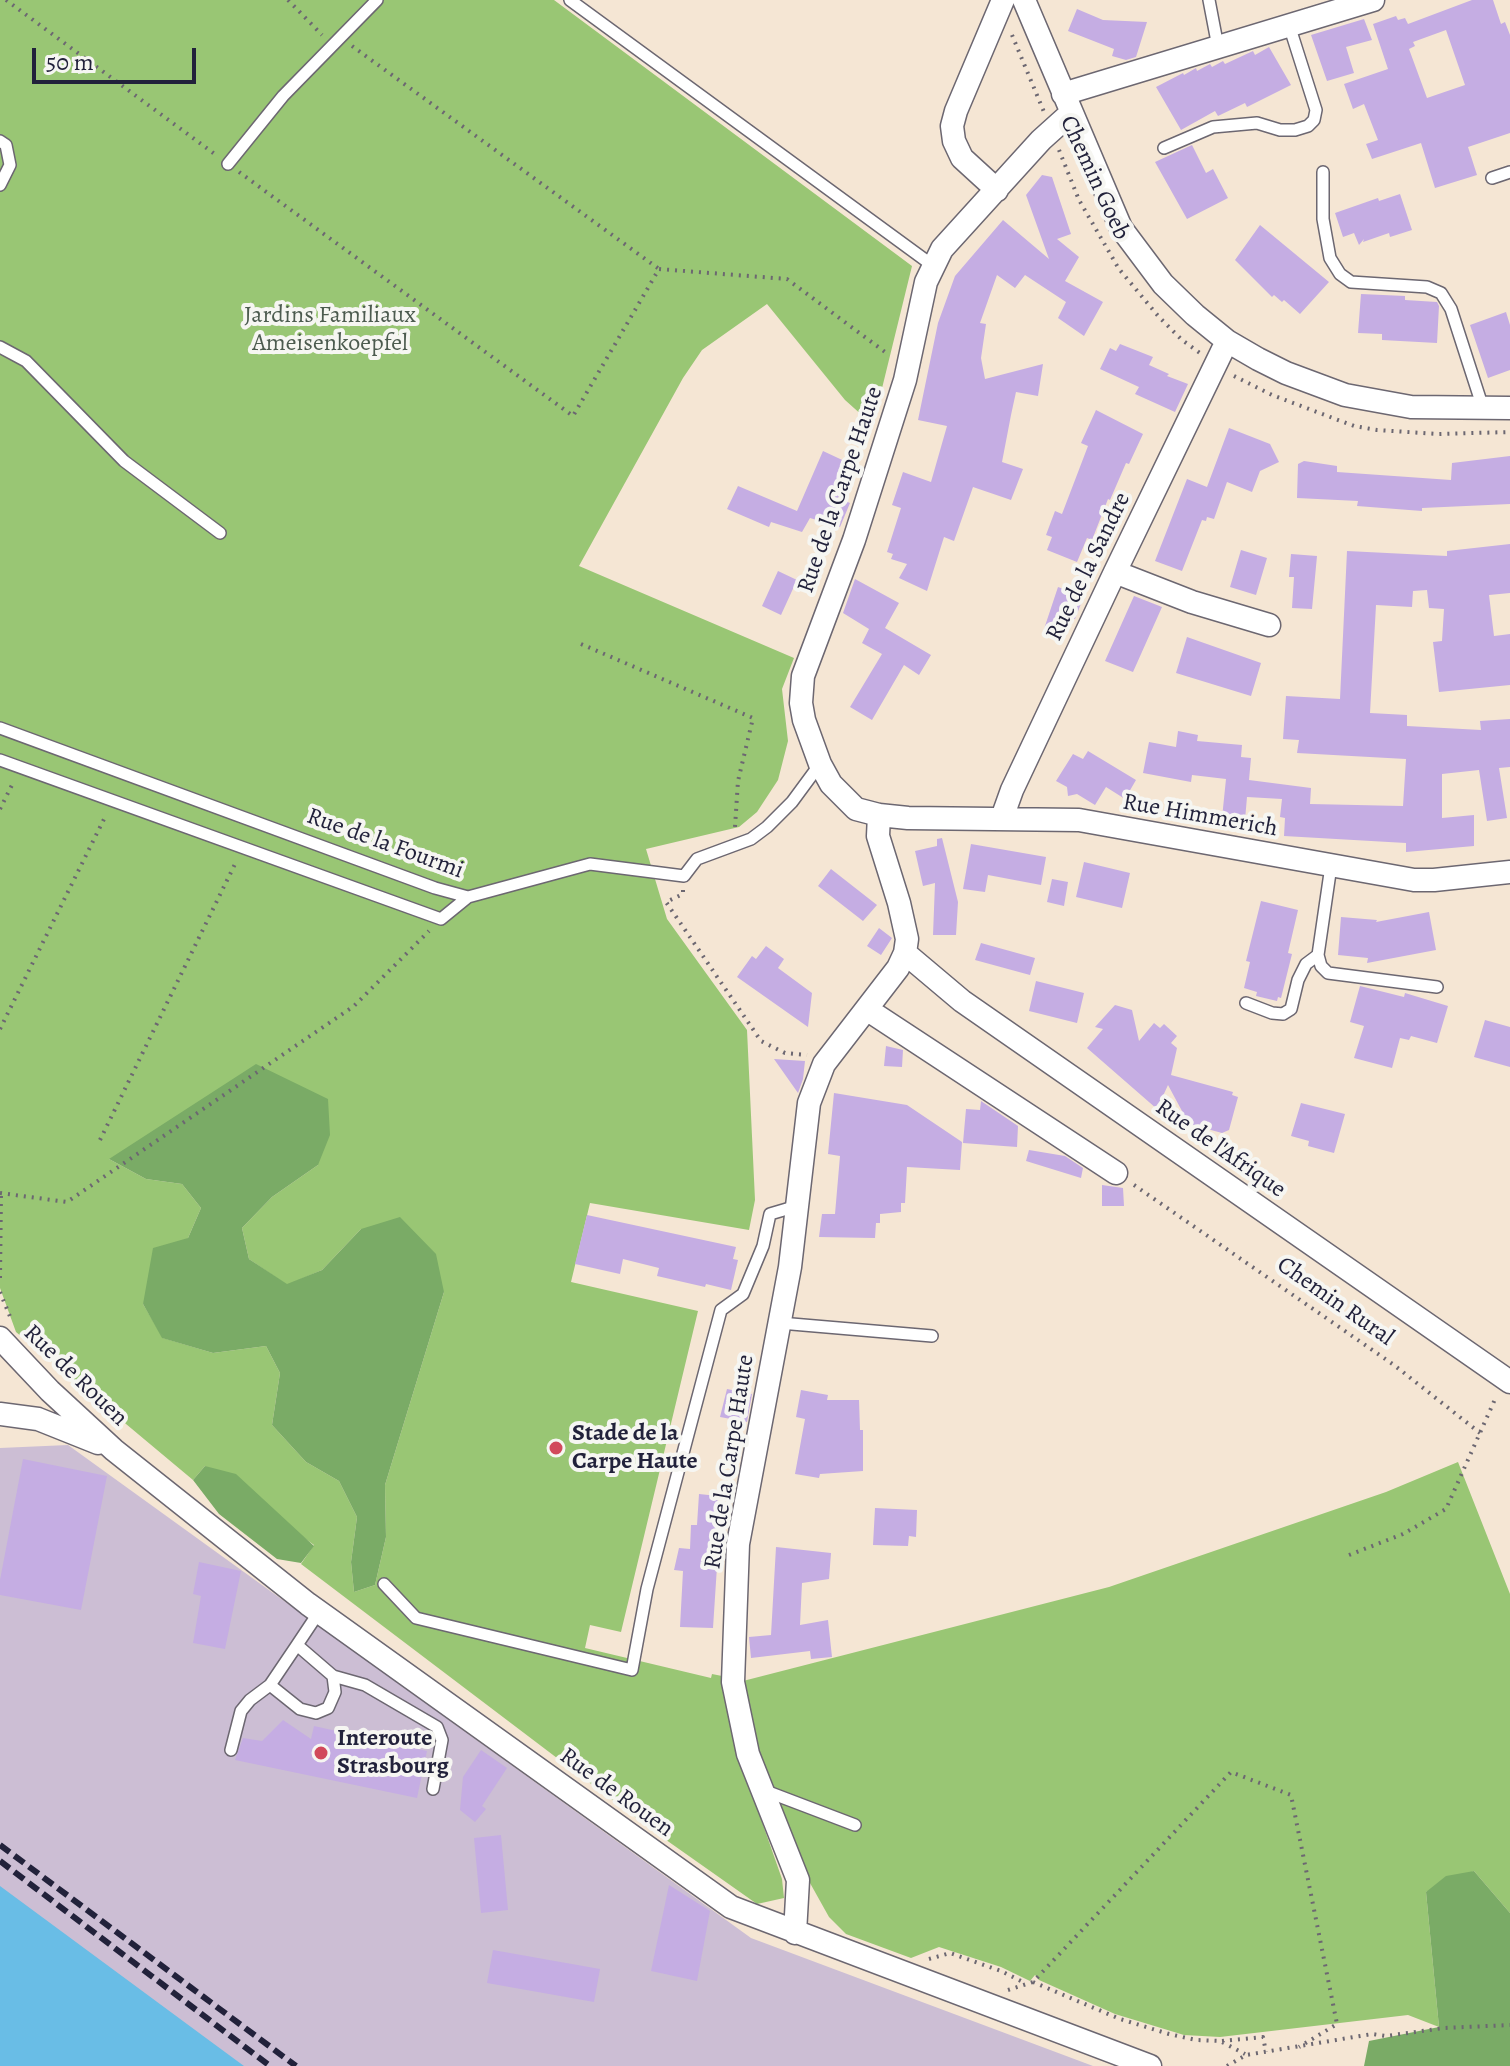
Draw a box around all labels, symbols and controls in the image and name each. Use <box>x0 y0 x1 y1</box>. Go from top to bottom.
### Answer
scale bar <box>36 32 200 82</box>
text: 50 m <box>46 46 94 78</box>
street label: Chemin Goeb <box>1053 111 1135 245</box>
park label: Jardins Familiaux Ameisenkoepfel <box>244 302 416 358</box>
street label: Rue de la Carpe Haute <box>792 383 890 597</box>
street label: Rue de la Sandre <box>1041 488 1137 646</box>
street label: Rue Himmerich <box>1120 788 1280 844</box>
street label: Rue de la Fourmi <box>303 802 467 886</box>
street label: Rue de l'Afrique <box>1149 1093 1291 1205</box>
street label: Chemin Rural <box>1271 1251 1399 1353</box>
street label: Rue de Rouen <box>17 1319 133 1433</box>
street label: Rue de la Carpe Haute <box>699 1353 761 1571</box>
place label: Stade de la Carpe Haute <box>572 1420 698 1476</box>
marker: Stade de la Carpe Haute <box>547 1439 565 1457</box>
place label: Interoute Strasbourg <box>337 1725 449 1781</box>
street label: Rue de Rouen <box>553 1742 679 1844</box>
marker: Interoute Strasbourg <box>312 1744 330 1762</box>

